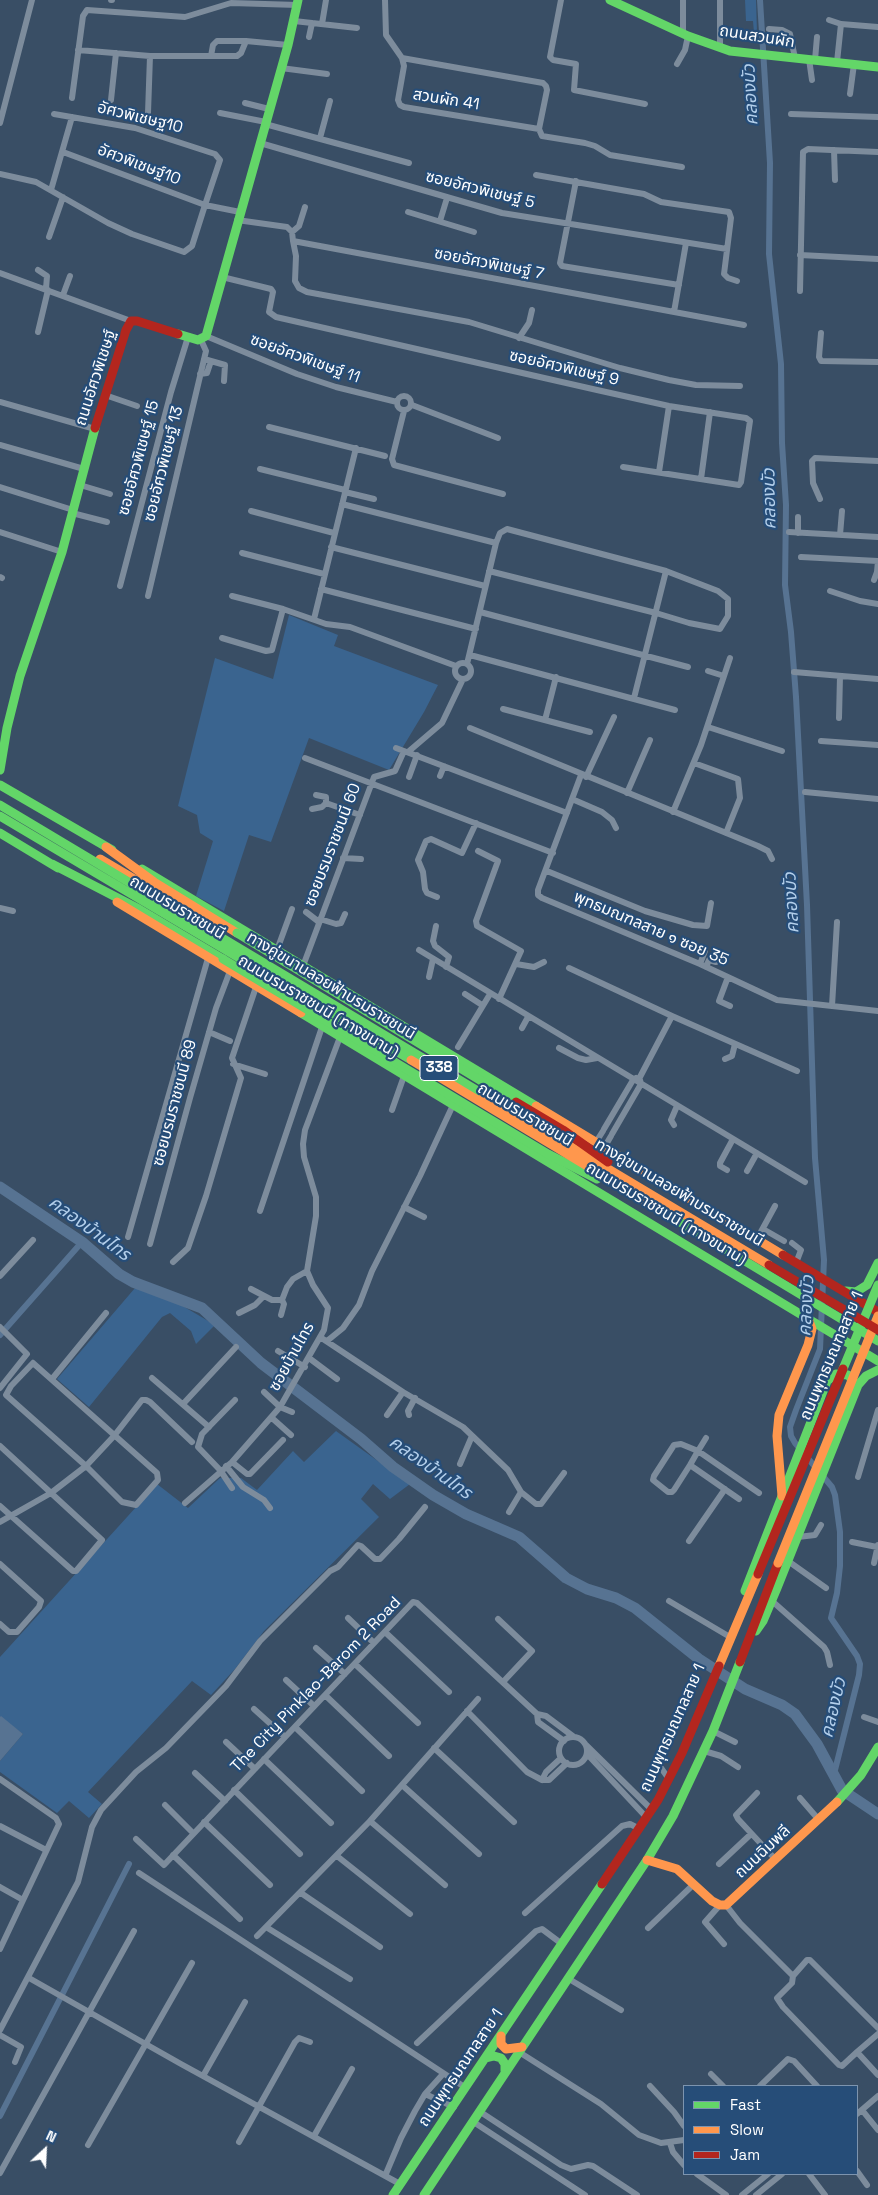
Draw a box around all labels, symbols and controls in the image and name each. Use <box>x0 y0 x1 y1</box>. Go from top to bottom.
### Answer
street label: ถนนสวนผัก <box>718 22 796 52</box>
water label: คลองบัว <box>739 64 763 126</box>
street label: สวนผัก 41 <box>411 85 481 115</box>
street label: อัศวพิเชษฐ10 <box>95 98 185 138</box>
street label: อัศวพิเชษฐ์10 <box>95 140 183 190</box>
street label: ซอยอัศวพิเชษฐ์ 5 <box>423 167 537 213</box>
street label: ซอยอัศวพิเชษฐ์ 7 <box>433 244 545 284</box>
street label: ถนนอัศวพิเชษฐ์ <box>71 328 121 428</box>
street label: ซอยอัศวพิเชษฐ์ 11 <box>247 330 363 388</box>
street label: ซอยอัศวพิเชษฐ์ 9 <box>507 346 621 390</box>
street label: ซอยอัศวพิเชษฐ์ 15 <box>114 398 164 518</box>
street label: ซอยอัศวพิเชษฐ์ 13 <box>140 404 188 524</box>
water label: คลองบัว <box>759 468 781 530</box>
street label: ซอยบรมราชชนนี 60 <box>301 781 365 909</box>
street label: ถนนบรมราชชนนี <box>126 872 228 944</box>
water label: คลองบัว <box>780 872 804 934</box>
street label: พุทธมณฑลสาย ๑ ซอย 35 <box>571 888 731 970</box>
street label: ทางคู่ขนานลอยฟ้าบรมราชชนนี <box>243 928 419 1044</box>
street label: ถนนบรมราชชนนี (ทางขนาน) <box>234 951 402 1063</box>
street label: ซอยบรมราชชนนี 89 <box>149 1038 201 1168</box>
road number: 338 <box>420 1056 458 1080</box>
street label: ถนนบรมราชชนนี <box>474 1079 576 1151</box>
street label: ทางคู่ขนานลอยฟ้าบรมราชชนนี <box>591 1135 767 1251</box>
street label: ถนนบรมราชชนนี (ทางขนาน) <box>582 1158 750 1270</box>
water label: คลองบ้านไทร <box>44 1192 134 1266</box>
water label: คลองบัว <box>795 1275 819 1337</box>
street label: ถนนพุทธมณฑลสาย 1 <box>796 1289 868 1423</box>
street label: ซอยบ้านไทร <box>265 1319 319 1395</box>
water label: คลองบ้านไทร <box>385 1432 475 1504</box>
street label: The City Pinklao-Barom 2 Road <box>227 1593 405 1777</box>
street label: ถนนพุทธมณฑลสาย 1 <box>636 1661 710 1795</box>
water label: คลองบัว <box>817 1676 851 1740</box>
street label: ถนนฉิมพลี <box>731 1821 795 1883</box>
street label: ถนนพุทธมณฑลสาย 1 <box>414 2005 508 2131</box>
legend <box>683 2085 858 2175</box>
text: Fast <box>730 2095 761 2114</box>
text: Slow <box>730 2120 764 2139</box>
north arrow <box>20 2125 70 2175</box>
text: N <box>43 2126 59 2147</box>
text: Jam <box>730 2145 760 2164</box>

